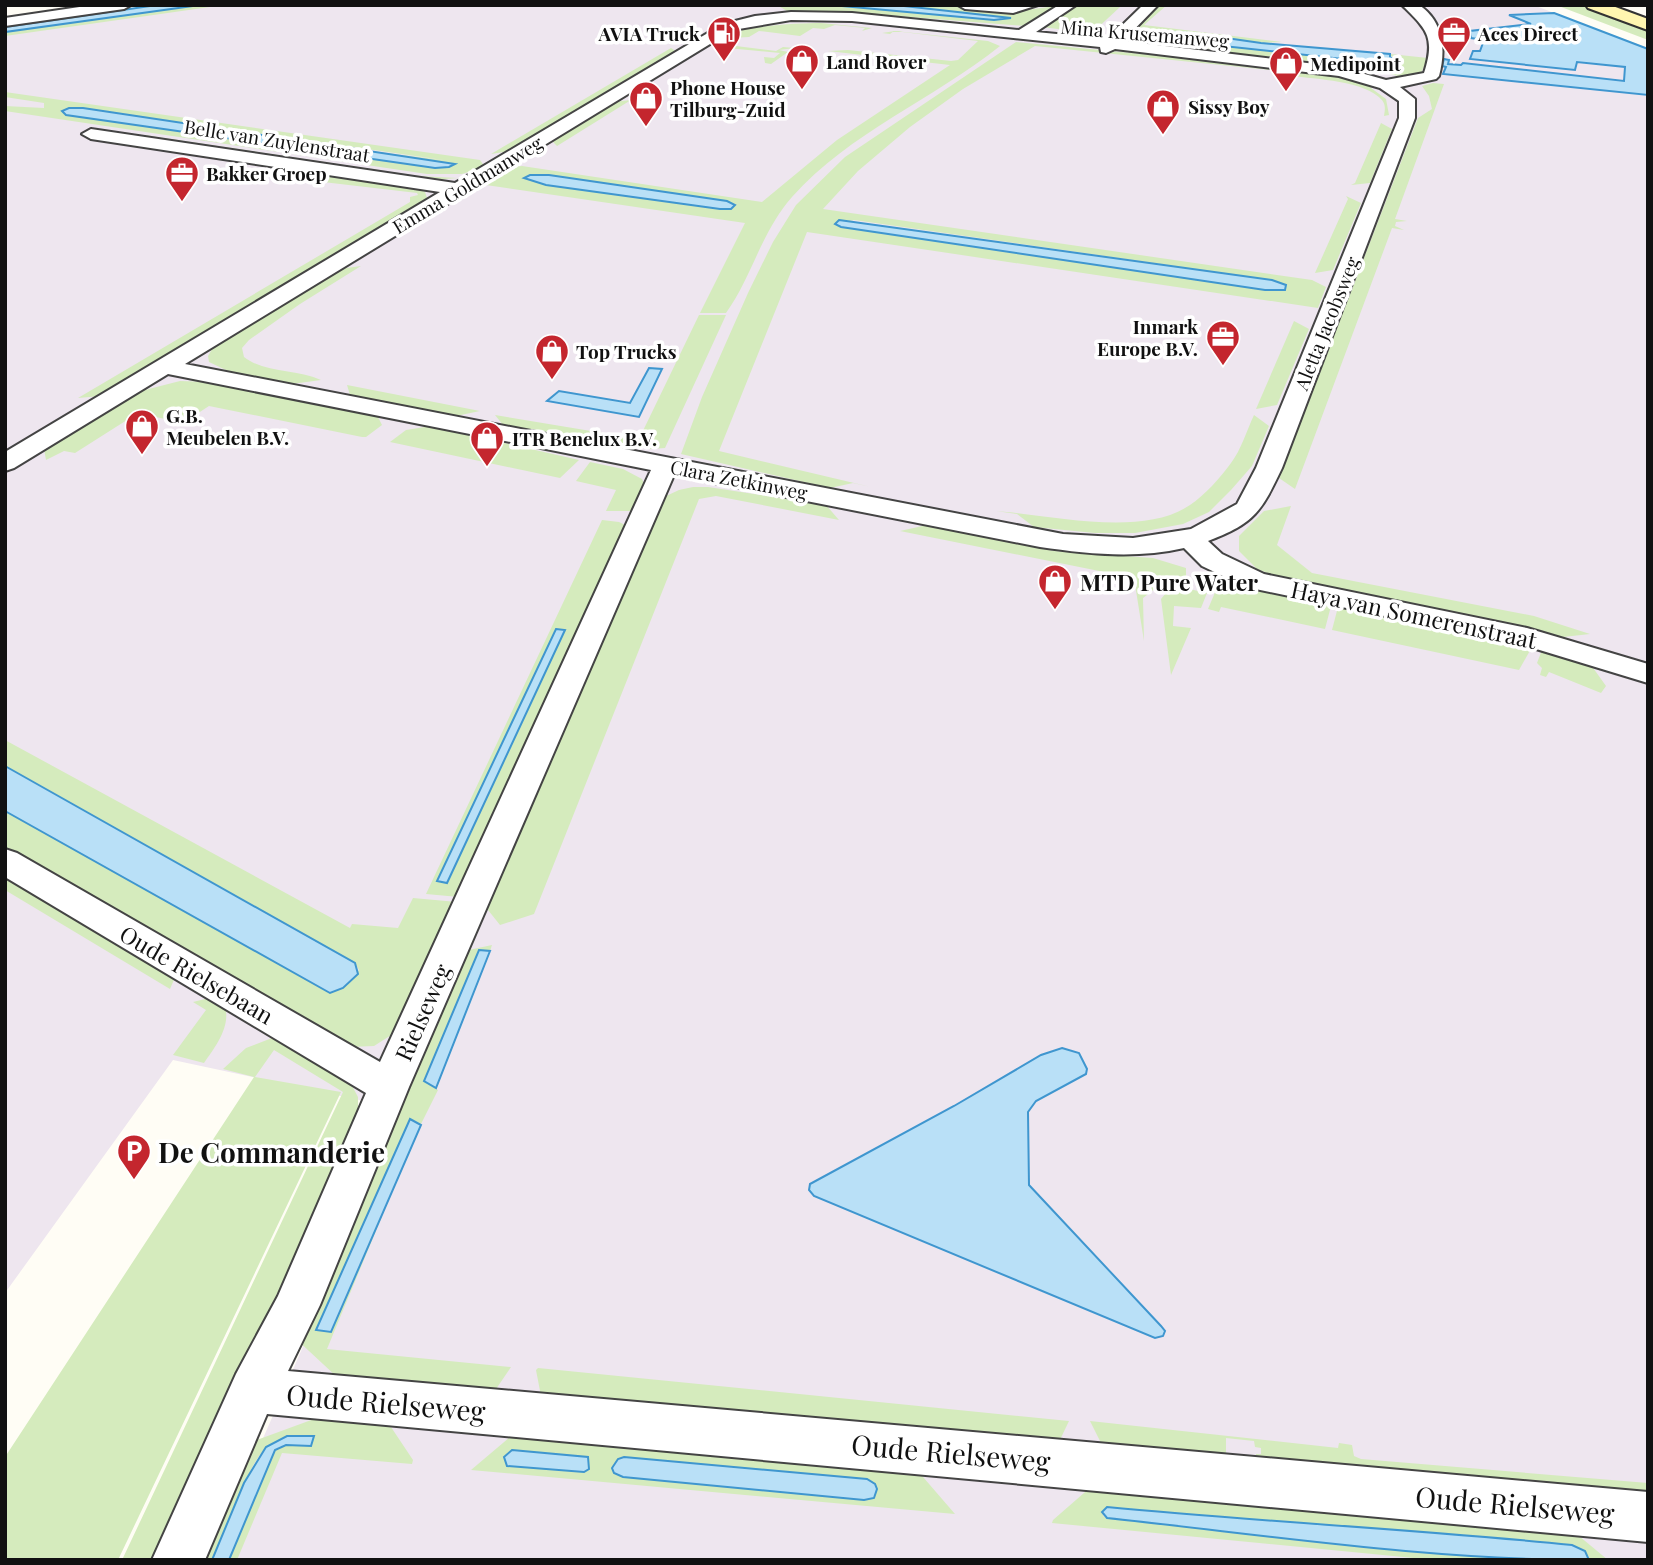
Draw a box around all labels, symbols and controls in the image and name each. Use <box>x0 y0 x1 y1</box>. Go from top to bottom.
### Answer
street label: Mina Krusemanweg <box>1060 13 1230 53</box>
fuel station icon: AVIA Truck <box>705 14 743 63</box>
office icon: Aces Direct <box>1435 14 1473 63</box>
place label: AVIA Truck <box>598 20 701 46</box>
place label: Aces Direct <box>1477 20 1578 46</box>
shop icon: Land Rover <box>783 42 821 91</box>
shop icon: Medipoint <box>1267 44 1305 93</box>
place label: Land Rover <box>826 48 926 74</box>
place label: Medipoint <box>1310 50 1401 76</box>
place label: Phone House Tilburg-Zuid <box>670 74 786 122</box>
shop icon: Phone House Tilburg-Zuid <box>627 79 665 128</box>
shop icon: Sissy Boy <box>1144 87 1182 136</box>
place label: Sissy Boy <box>1188 93 1270 119</box>
street label: Belle van Zuylenstraat <box>182 112 372 168</box>
street label: Emma Goldmanweg <box>387 129 547 239</box>
office icon: Bakker Groep <box>163 154 201 203</box>
place label: Bakker Groep <box>206 160 327 186</box>
street label: Aletta Jacobsweg <box>1287 252 1365 394</box>
place label: Inmark Europe B.V. <box>1097 313 1199 361</box>
office icon: Inmark Europe B.V. <box>1204 318 1242 367</box>
shop icon: Top Trucks <box>533 332 571 381</box>
place label: Top Trucks <box>576 338 677 364</box>
place label: G.B. Meubelen B.V. <box>166 402 289 450</box>
shop icon: G.B. Meubelen B.V. <box>123 407 161 456</box>
shop icon: ITR Benelux B.V. <box>468 419 506 468</box>
place label: ITR Benelux B.V. <box>512 425 657 451</box>
street label: Clara Zetkinweg <box>668 453 810 505</box>
shop icon: MTD Pure Water <box>1036 562 1074 611</box>
place label: MTD Pure Water <box>1080 566 1258 597</box>
street label: Haya van Somerenstraat <box>1288 573 1540 655</box>
street label: Oude Rielsebaan <box>115 917 280 1031</box>
street label: Rielseweg <box>387 959 457 1065</box>
parking icon: De Commanderie <box>115 1132 153 1181</box>
place label: De Commanderie <box>158 1133 385 1170</box>
street label: Oude Rielseweg <box>285 1375 487 1429</box>
street label: Oude Rielseweg <box>850 1425 1052 1479</box>
street label: Oude Rielseweg <box>1414 1477 1616 1531</box>

